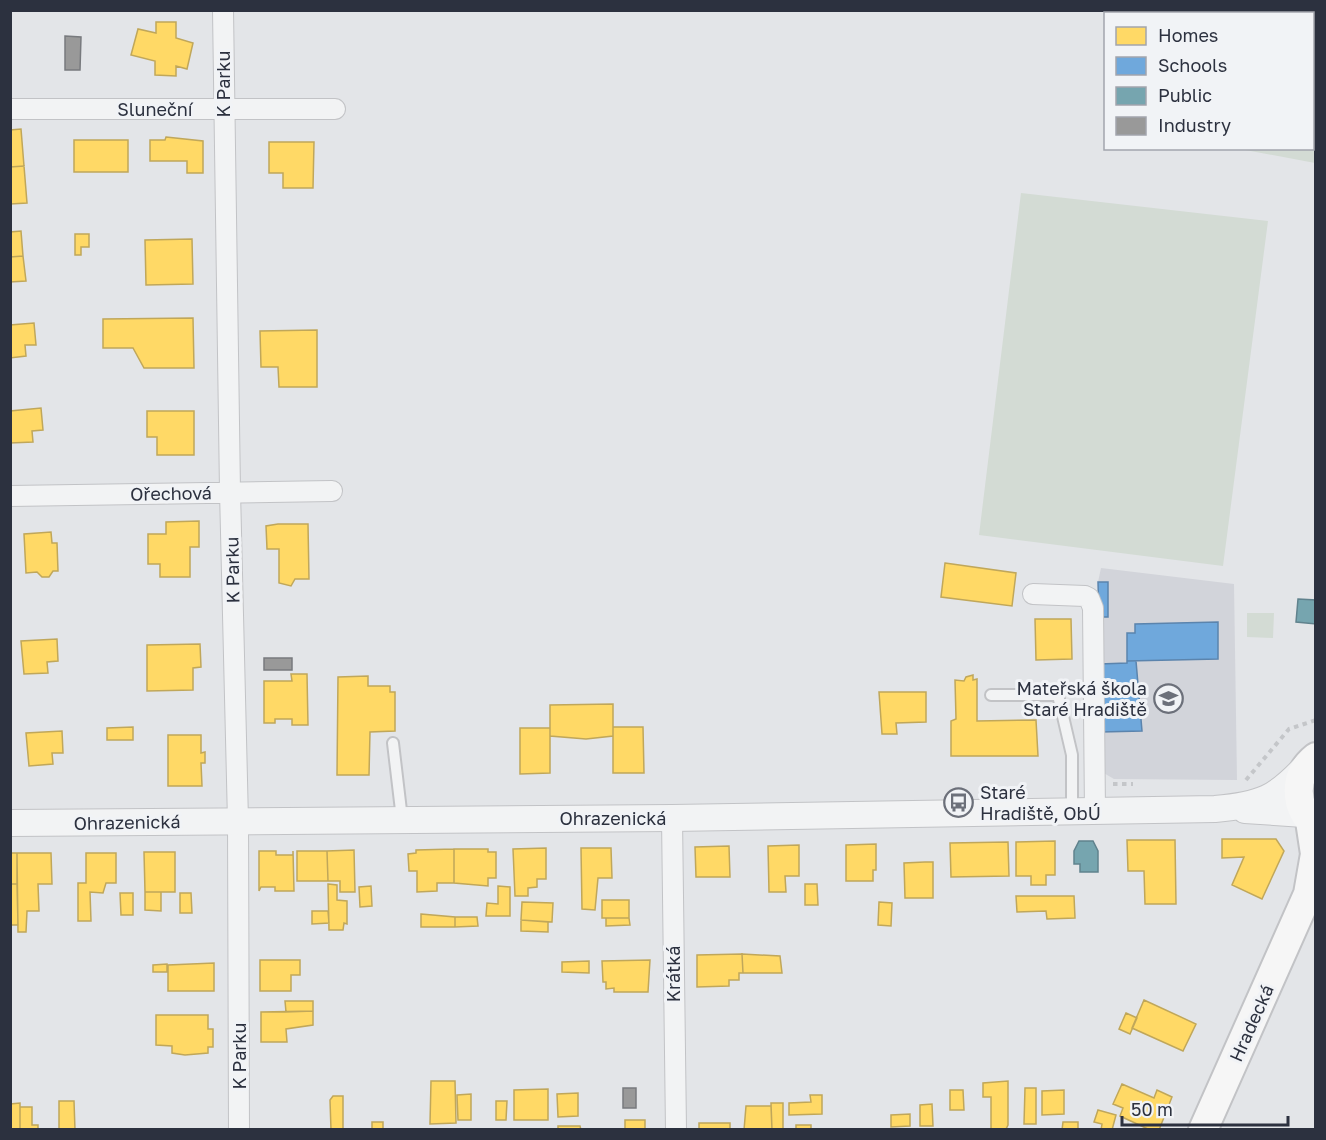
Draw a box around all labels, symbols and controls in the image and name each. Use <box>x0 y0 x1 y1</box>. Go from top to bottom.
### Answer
legend <box>1104 12 1314 150</box>
text: Homes <box>1158 24 1218 46</box>
street label: K Parku <box>212 51 234 117</box>
text: Schools <box>1158 54 1227 76</box>
text: Public <box>1158 84 1212 106</box>
street label: Sluneční <box>117 98 194 120</box>
text: Industry <box>1158 114 1231 136</box>
street label: Ořechová <box>130 481 212 505</box>
street label: K Parku <box>220 536 244 604</box>
place label: Mateřská škola Staré Hradiště <box>1017 677 1147 720</box>
school or university icon: Mateřská škola Staré Hradiště <box>1152 682 1184 714</box>
place label: Staré Hradiště, ObÚ <box>980 781 1101 824</box>
bus stop icon: Staré Hradiště, ObÚ <box>943 786 975 818</box>
street label: Ohrazenická <box>560 807 666 829</box>
street label: Ohrazenická <box>73 810 181 834</box>
street label: Krátká <box>662 946 684 1002</box>
street label: Hradecká <box>1224 981 1278 1065</box>
street label: K Parku <box>228 1023 250 1089</box>
scale bar <box>1122 1089 1288 1127</box>
text: 50 m <box>1131 1098 1173 1120</box>

